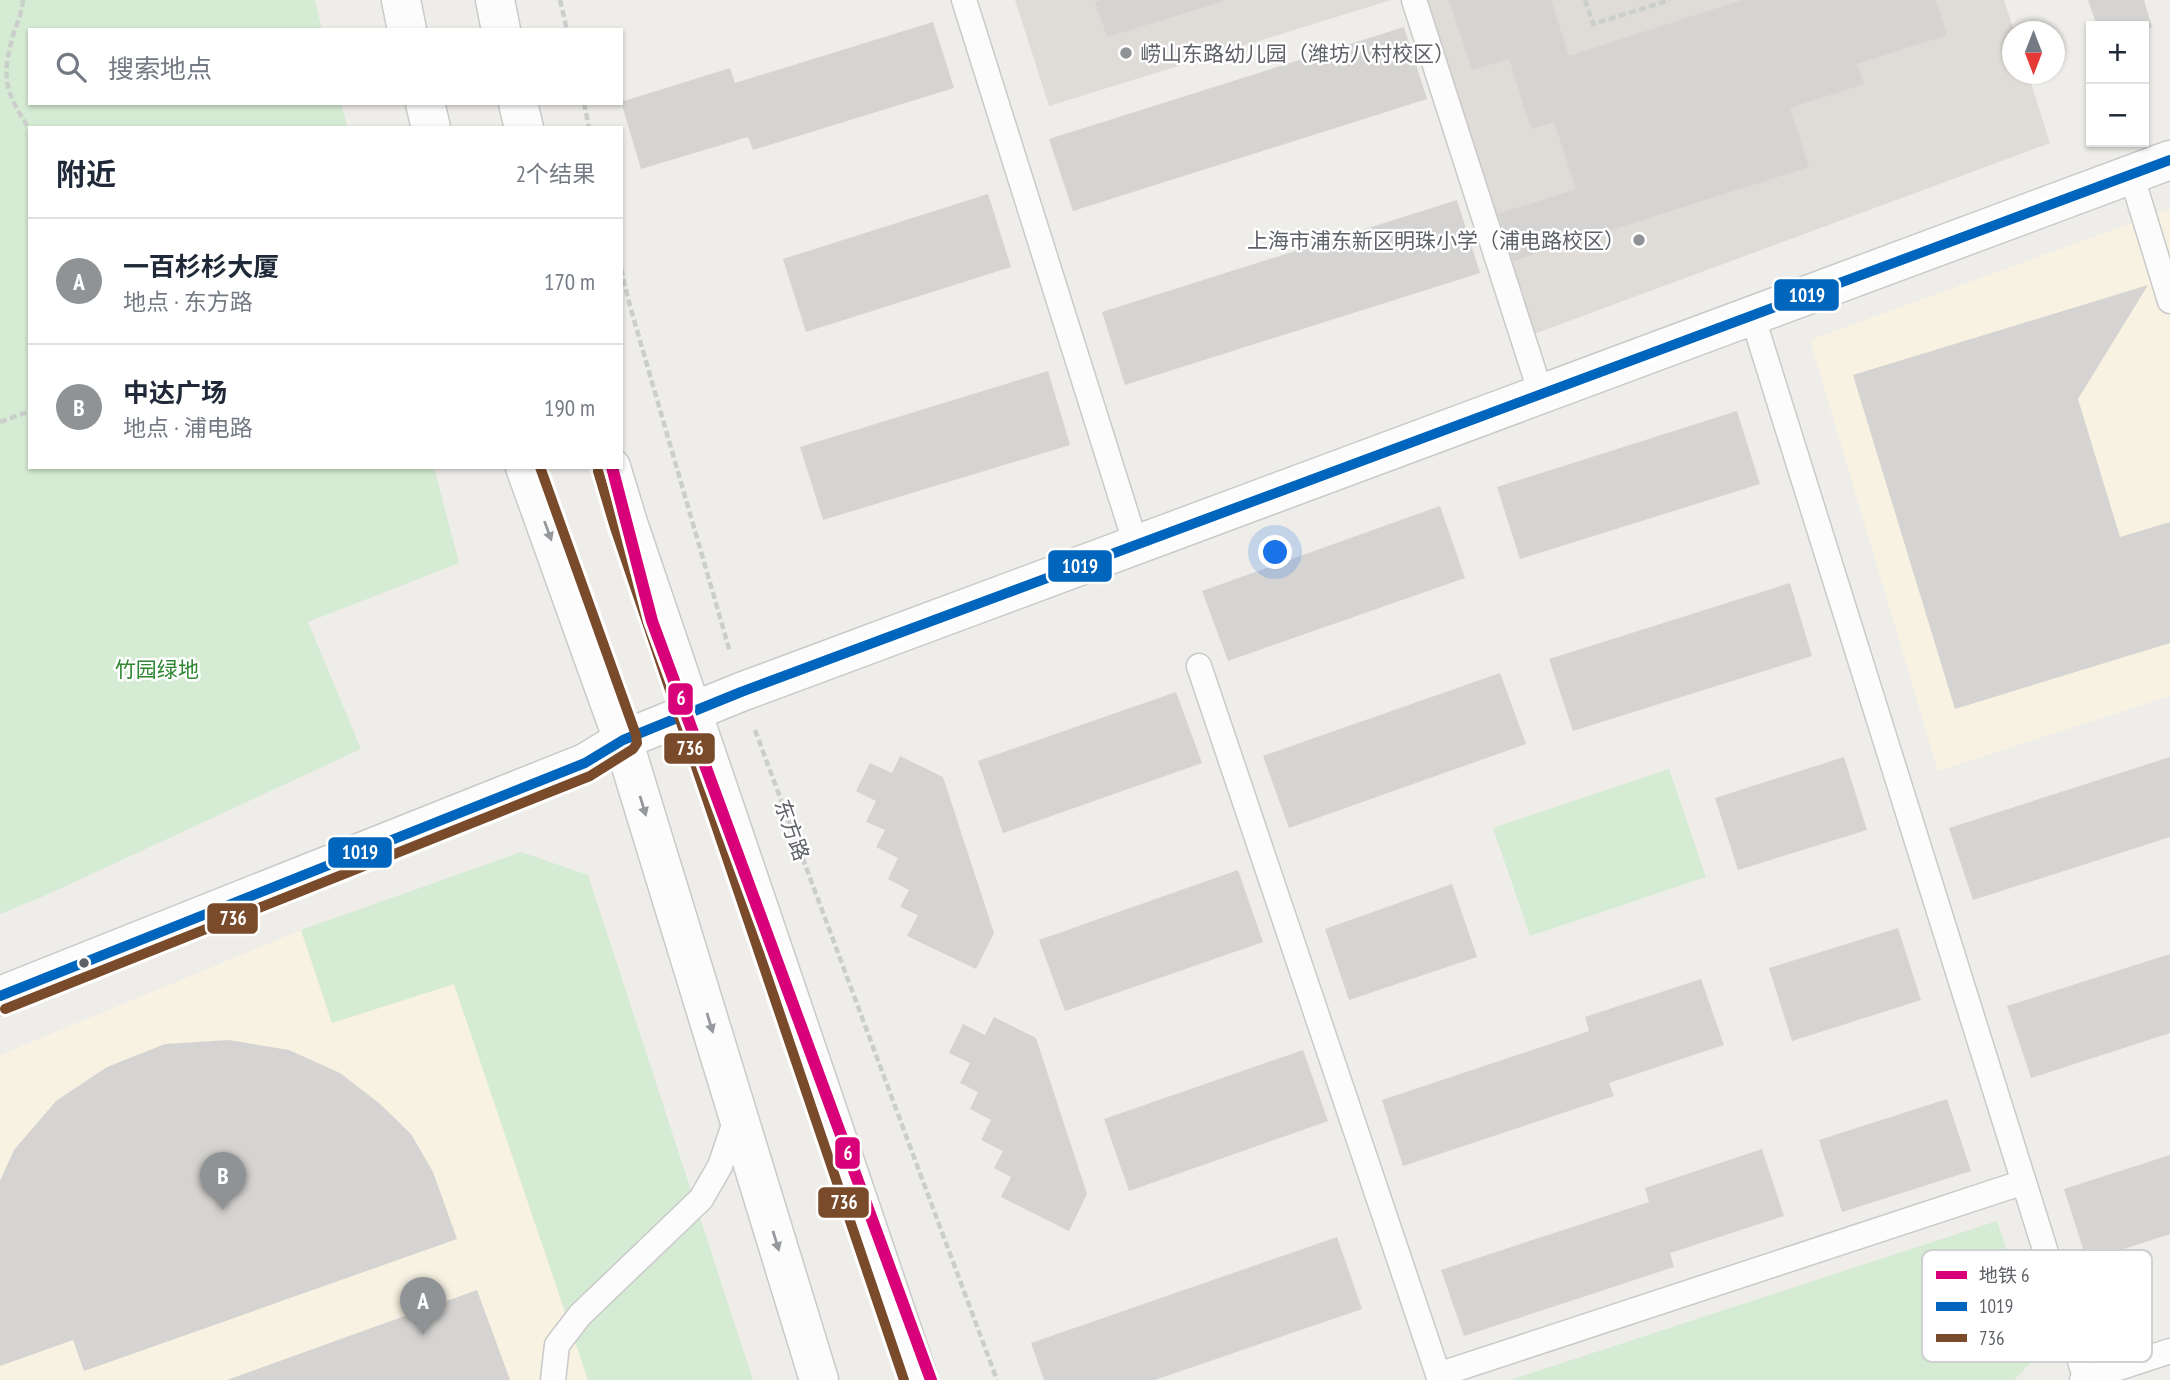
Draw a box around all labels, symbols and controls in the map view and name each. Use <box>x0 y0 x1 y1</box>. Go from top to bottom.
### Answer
north arrow <box>2002 21 2065 84</box>
map controls <box>2086 21 2149 147</box>
button: + <box>2086 21 2149 84</box>
search box <box>28 28 623 105</box>
place label: 崂山东路幼儿园（潍坊八村校区） <box>1140 40 1455 67</box>
marker: 崂山东路幼儿园（潍坊八村校区） <box>1118 45 1134 61</box>
icon: search <box>52 48 90 86</box>
text: 搜索地点 <box>108 52 212 85</box>
button: − <box>2086 84 2149 147</box>
text: 附近 <box>56 154 116 193</box>
text: 2个结果 <box>516 159 595 188</box>
place label: 上海市浦东新区明珠小学（浦电路校区） <box>1247 227 1625 254</box>
marker: 上海市浦东新区明珠小学（浦电路校区） <box>1631 232 1647 248</box>
text: 一百杉杉大厦 <box>123 250 279 283</box>
text: A <box>73 267 85 296</box>
text: 170 m <box>544 267 595 296</box>
line badge: 1019 <box>1773 278 1840 312</box>
text: 1019 <box>1789 283 1825 307</box>
text: 地点 · 东方路 <box>123 287 253 316</box>
text: 中达广场 <box>123 376 227 409</box>
text: B <box>73 393 85 422</box>
text: 190 m <box>544 393 595 422</box>
text: 地点 · 浦电路 <box>123 413 253 442</box>
one-way arrow <box>543 521 554 542</box>
your location <box>1258 535 1292 569</box>
line badge: 1019 <box>1047 549 1113 583</box>
text: 1019 <box>1062 554 1098 578</box>
park label: 竹园绿地 <box>115 656 199 683</box>
line badge: 6 <box>667 682 694 716</box>
text: 6 <box>676 686 686 710</box>
line badge: 736 <box>663 732 716 765</box>
text: 736 <box>676 736 704 760</box>
one-way arrow <box>638 795 648 816</box>
street label: 东方路 <box>769 796 815 864</box>
line badge: 1019 <box>327 836 393 869</box>
text: 1019 <box>342 840 378 864</box>
line badge: 736 <box>206 902 259 935</box>
text: 736 <box>219 906 247 930</box>
unlabelled marker <box>77 956 91 970</box>
one-way arrow <box>705 1013 715 1034</box>
line badge: 6 <box>834 1136 861 1170</box>
text: 6 <box>843 1141 853 1165</box>
pin: B <box>200 1152 246 1210</box>
line badge: 736 <box>817 1186 870 1219</box>
text: 736 <box>830 1190 858 1214</box>
one-way arrow <box>772 1230 782 1251</box>
legend <box>1922 1250 2152 1362</box>
text: 地铁 6 <box>1979 1263 2030 1287</box>
pin: A <box>400 1277 446 1335</box>
text: 1019 <box>1979 1294 2013 1318</box>
text: 736 <box>1979 1326 2005 1350</box>

